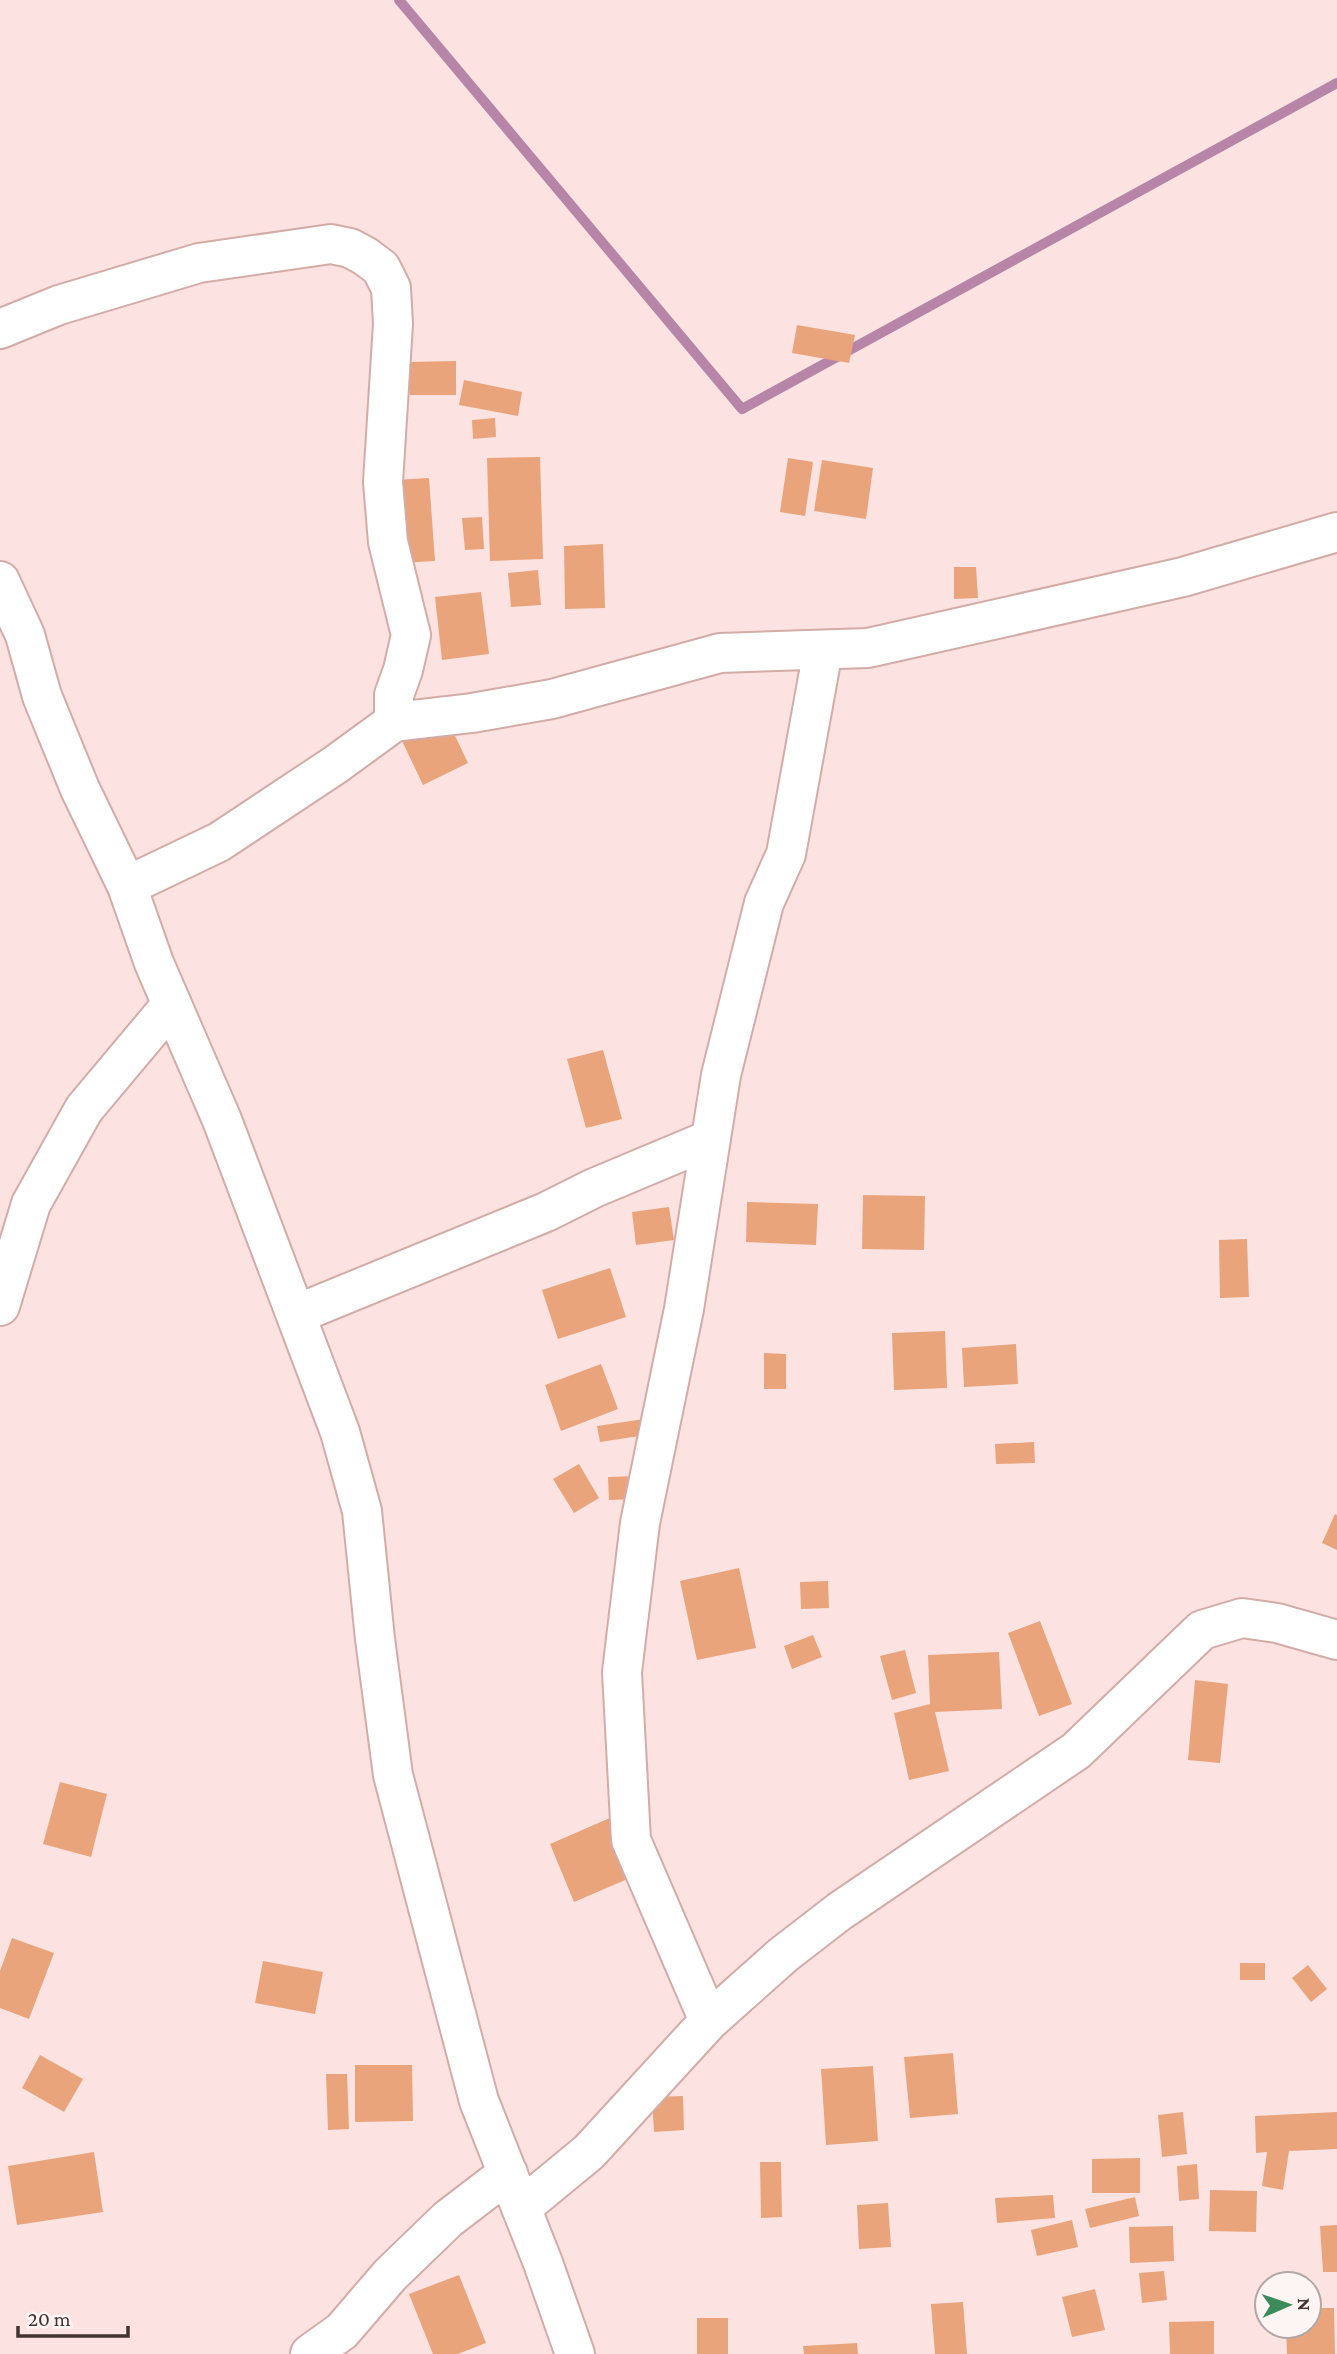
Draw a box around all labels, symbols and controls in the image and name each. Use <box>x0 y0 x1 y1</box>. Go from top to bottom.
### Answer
north arrow <box>1253 2270 1323 2340</box>
scale bar <box>18 2294 128 2338</box>
text: N <box>1294 2298 1315 2311</box>
text: 20 m <box>28 2307 71 2331</box>

